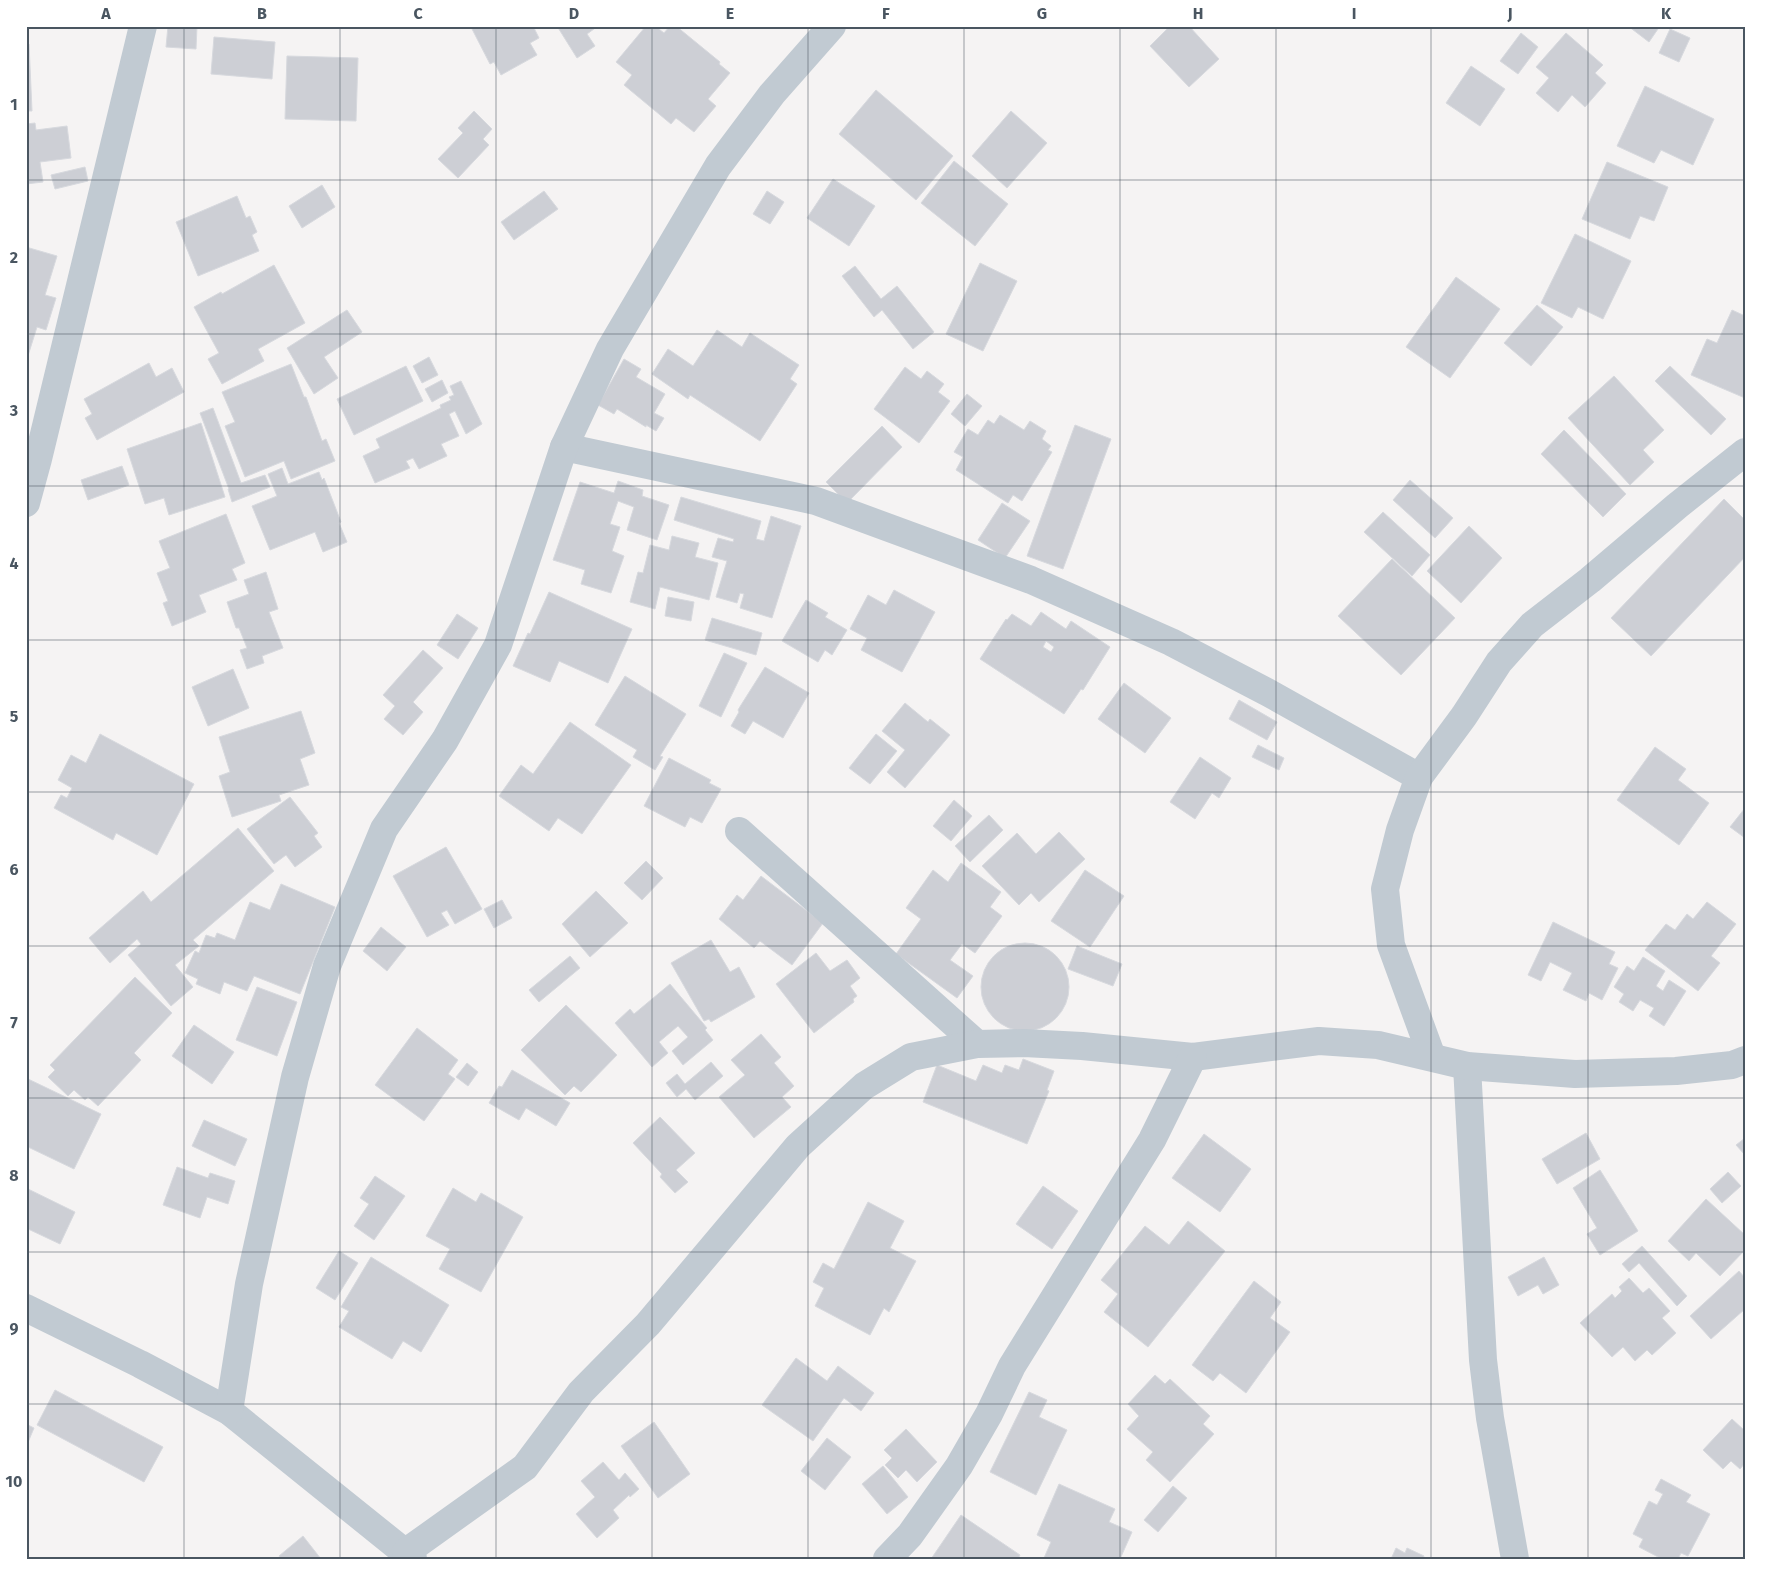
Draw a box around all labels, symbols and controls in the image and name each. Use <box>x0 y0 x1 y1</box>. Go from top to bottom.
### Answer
text: A <box>100 4 111 23</box>
text: B <box>257 4 267 23</box>
text: C <box>413 4 423 23</box>
text: D <box>569 4 579 23</box>
text: E <box>726 4 734 23</box>
text: F <box>882 4 890 23</box>
text: G <box>1037 4 1047 23</box>
text: H <box>1193 4 1203 23</box>
text: I <box>1352 4 1356 23</box>
text: J <box>1506 4 1513 23</box>
text: K <box>1661 4 1672 23</box>
text: 1 <box>10 95 18 114</box>
text: 2 <box>10 248 18 267</box>
text: 3 <box>9 401 18 420</box>
text: 4 <box>9 554 19 573</box>
text: 5 <box>10 707 19 726</box>
text: 6 <box>9 860 19 879</box>
text: 7 <box>10 1013 18 1032</box>
text: 8 <box>9 1166 19 1185</box>
text: 9 <box>10 1319 19 1338</box>
text: 10 <box>6 1472 22 1491</box>

